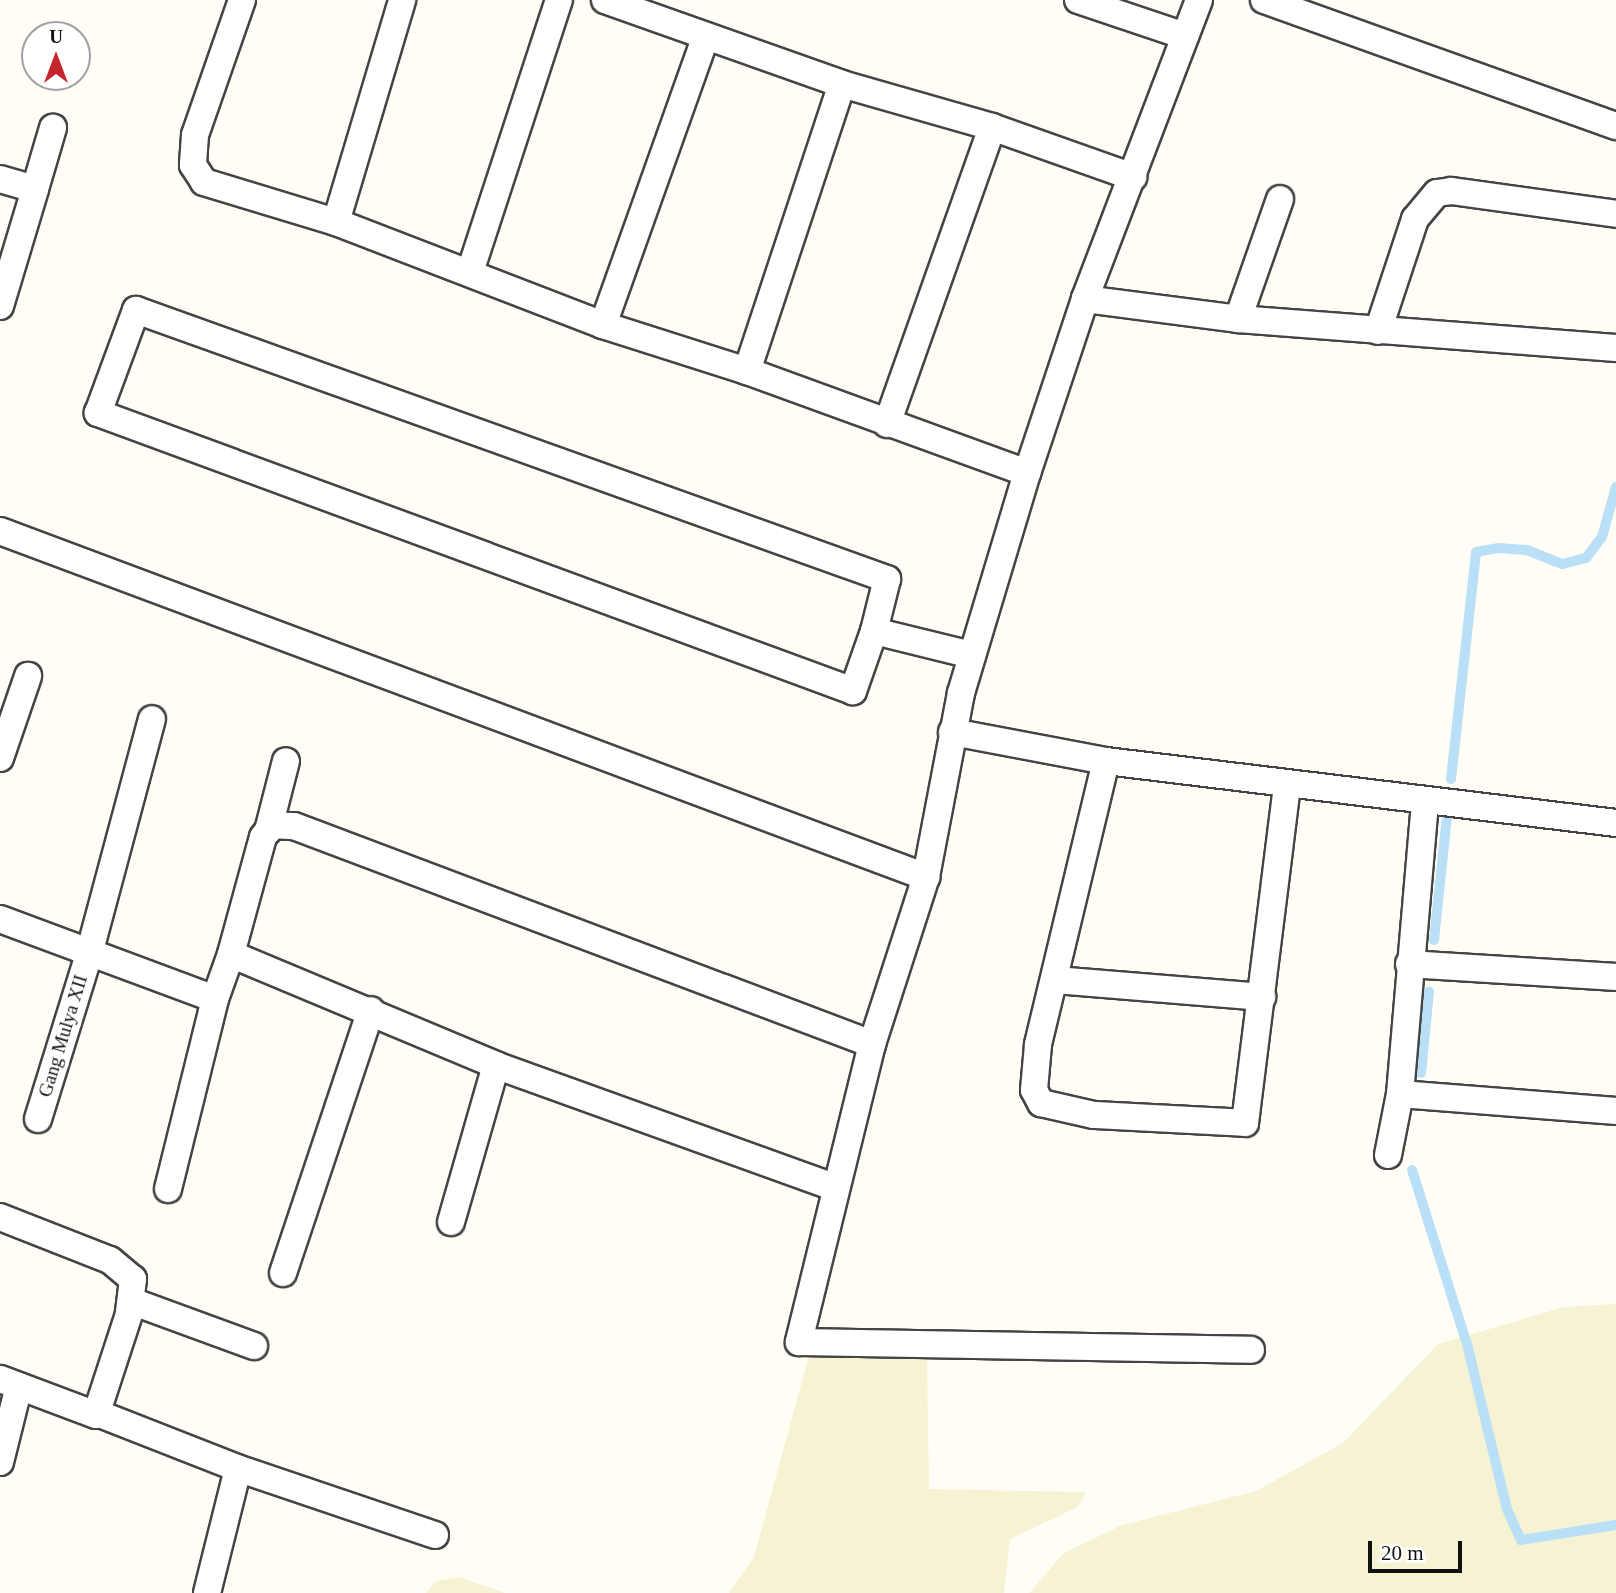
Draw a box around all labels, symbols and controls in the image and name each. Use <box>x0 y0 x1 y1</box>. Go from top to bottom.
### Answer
north arrow <box>21 21 91 91</box>
text: U <box>49 26 63 47</box>
street label: Gang Mulya XII <box>34 972 92 1100</box>
scale bar <box>1371 1526 1466 1570</box>
text: 20 m <box>1381 1541 1424 1565</box>

